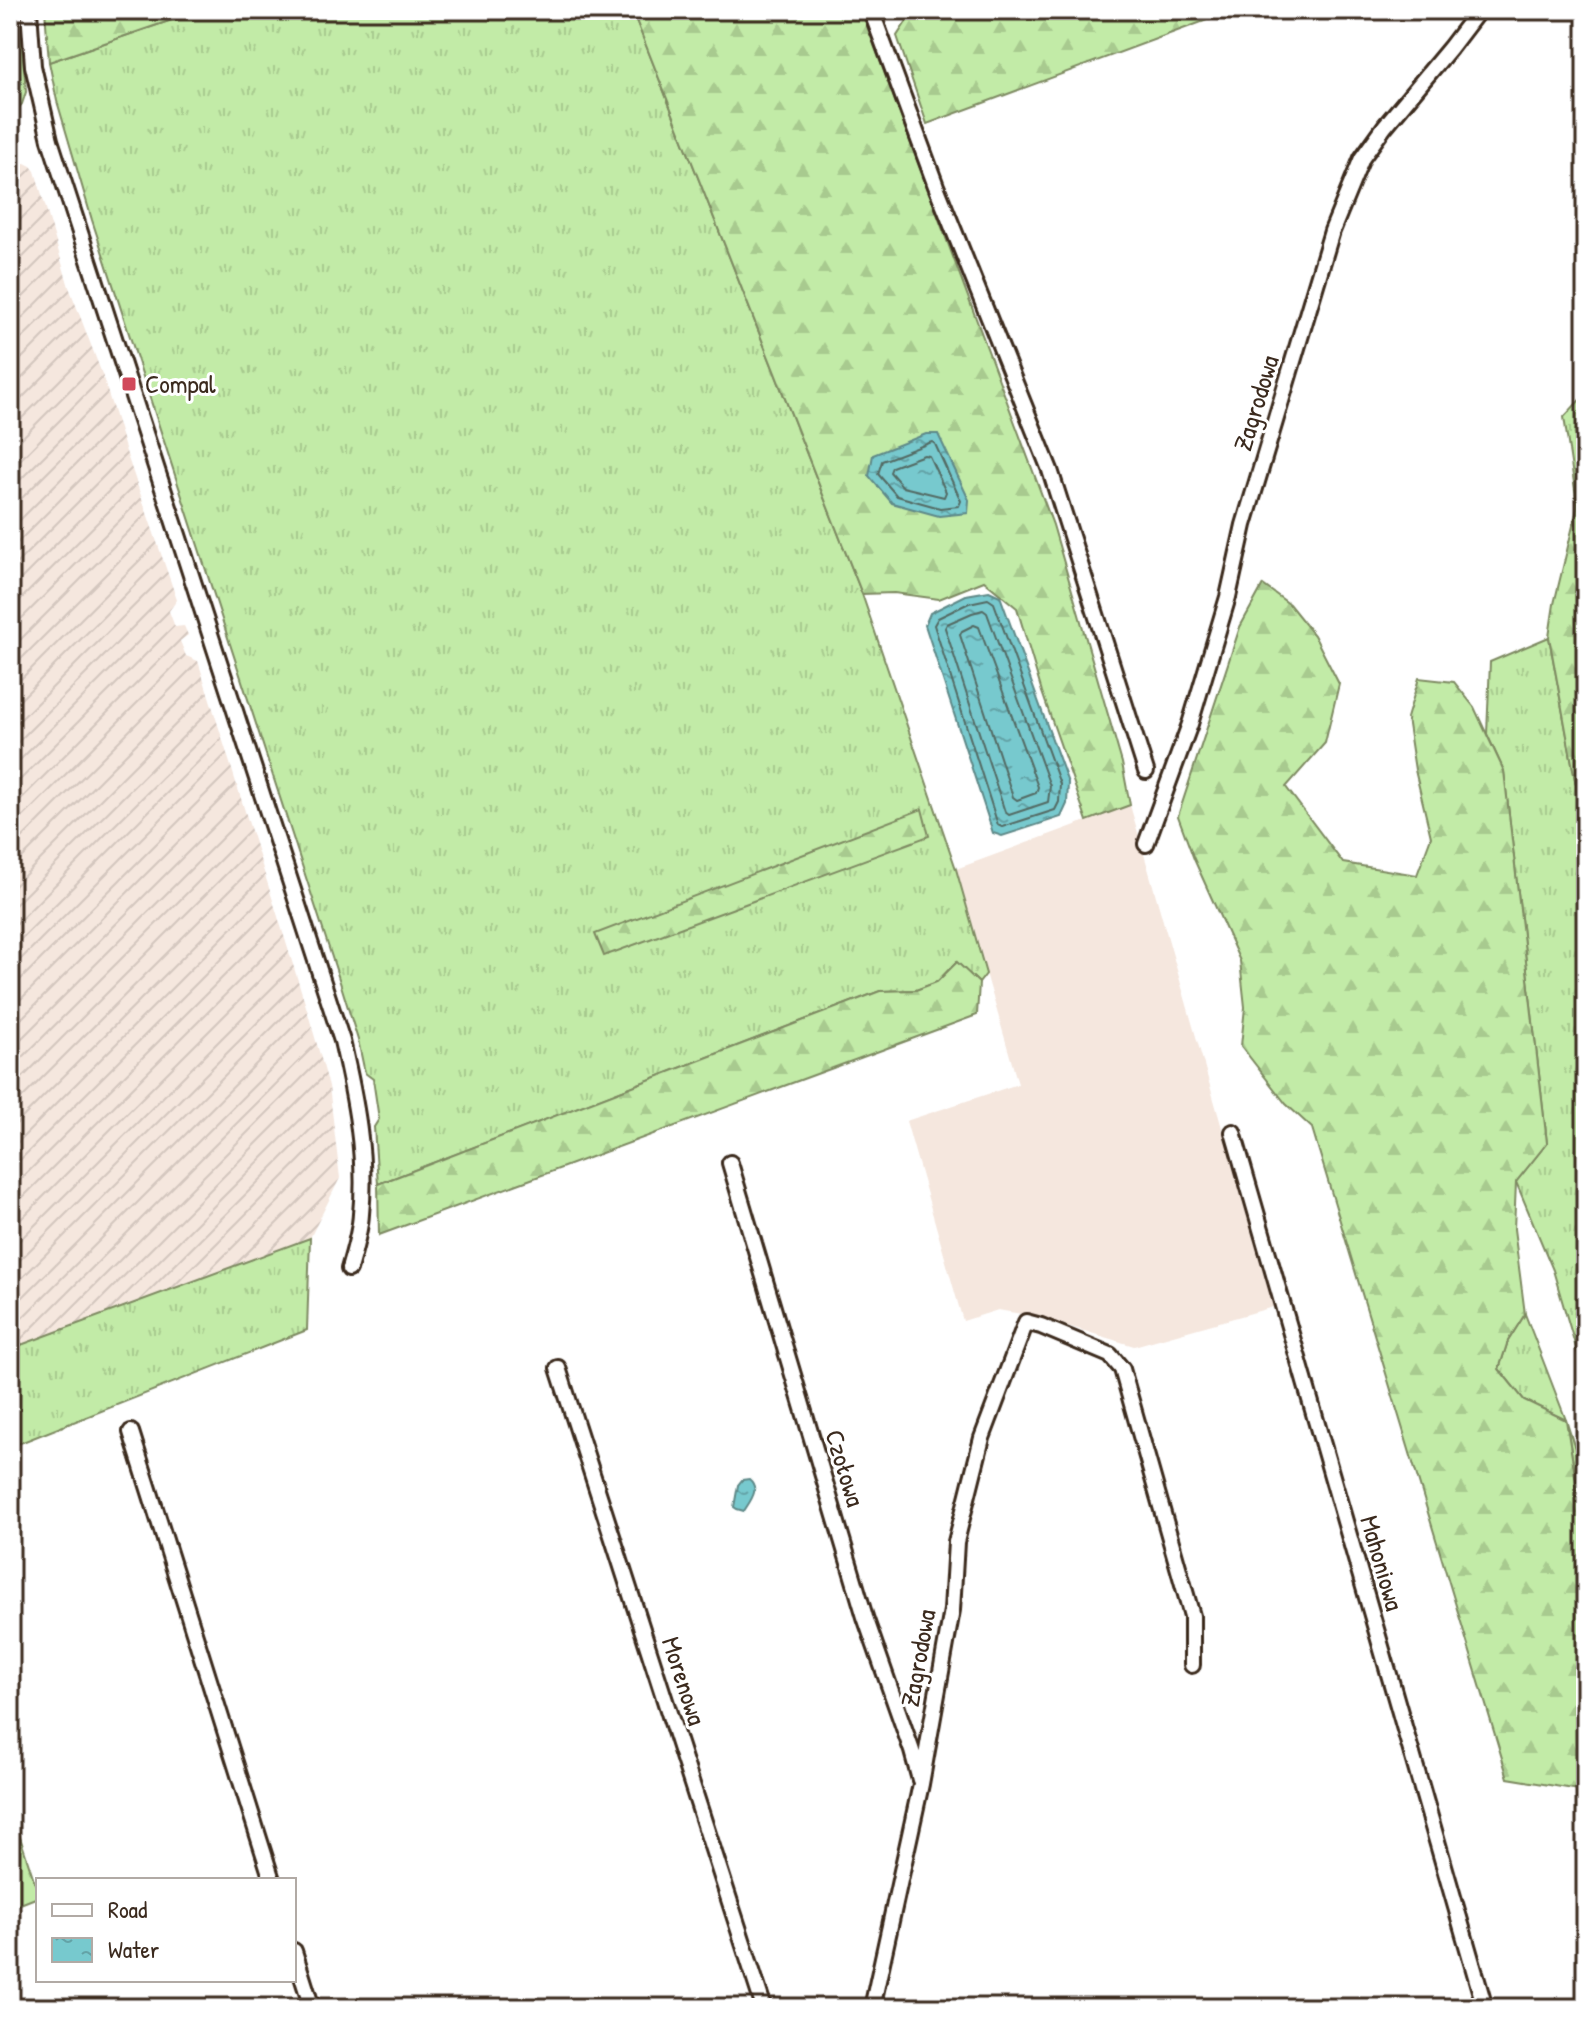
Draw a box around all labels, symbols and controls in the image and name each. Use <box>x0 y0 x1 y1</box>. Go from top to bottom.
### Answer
street label: Zagrodowa <box>1224 351 1287 455</box>
place label: Compal <box>145 366 216 401</box>
marker: Compal <box>120 375 138 393</box>
street label: Czołowa <box>817 1425 874 1510</box>
street label: Mahoniowa <box>1352 1511 1413 1614</box>
street label: Zagrodowa <box>892 1606 943 1709</box>
street label: Morenowa <box>654 1632 715 1729</box>
legend <box>36 1878 296 1982</box>
text: Road <box>108 1893 147 1925</box>
text: Water <box>108 1933 159 1965</box>

